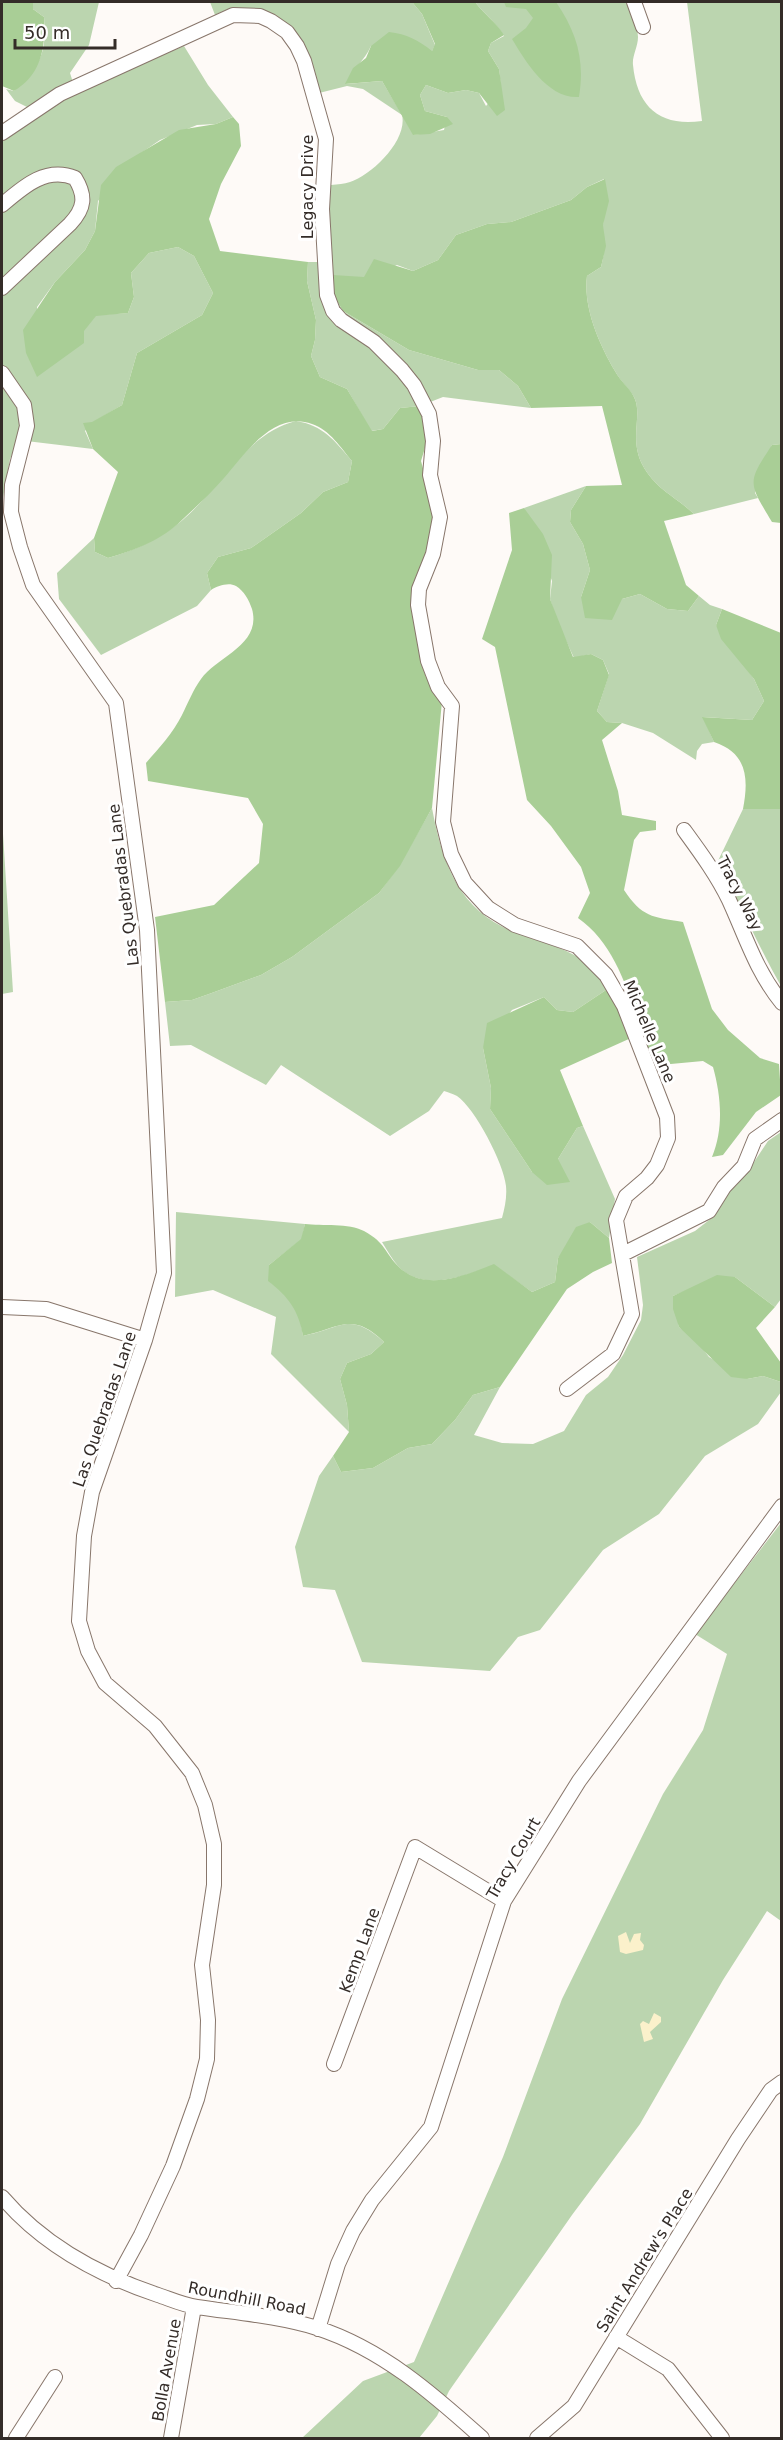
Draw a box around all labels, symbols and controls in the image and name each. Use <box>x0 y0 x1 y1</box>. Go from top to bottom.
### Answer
scale bar <box>15 12 116 50</box>
text: 50 m <box>24 22 70 43</box>
street label: Legacy Drive <box>298 135 317 239</box>
street label: Las Quebradas Lane <box>104 803 143 967</box>
street label: Tracy Way <box>712 852 766 934</box>
street label: Michelle Lane <box>619 977 680 1085</box>
street label: Las Quebradas Lane <box>69 1329 140 1489</box>
street label: Tracy Court <box>482 1814 544 1903</box>
street label: Kemp Lane <box>335 1905 384 1995</box>
street label: Saint Andrew's Place <box>592 2185 697 2336</box>
street label: Roundhill Road <box>187 2278 307 2319</box>
street label: Bolla Avenue <box>148 2317 185 2423</box>

